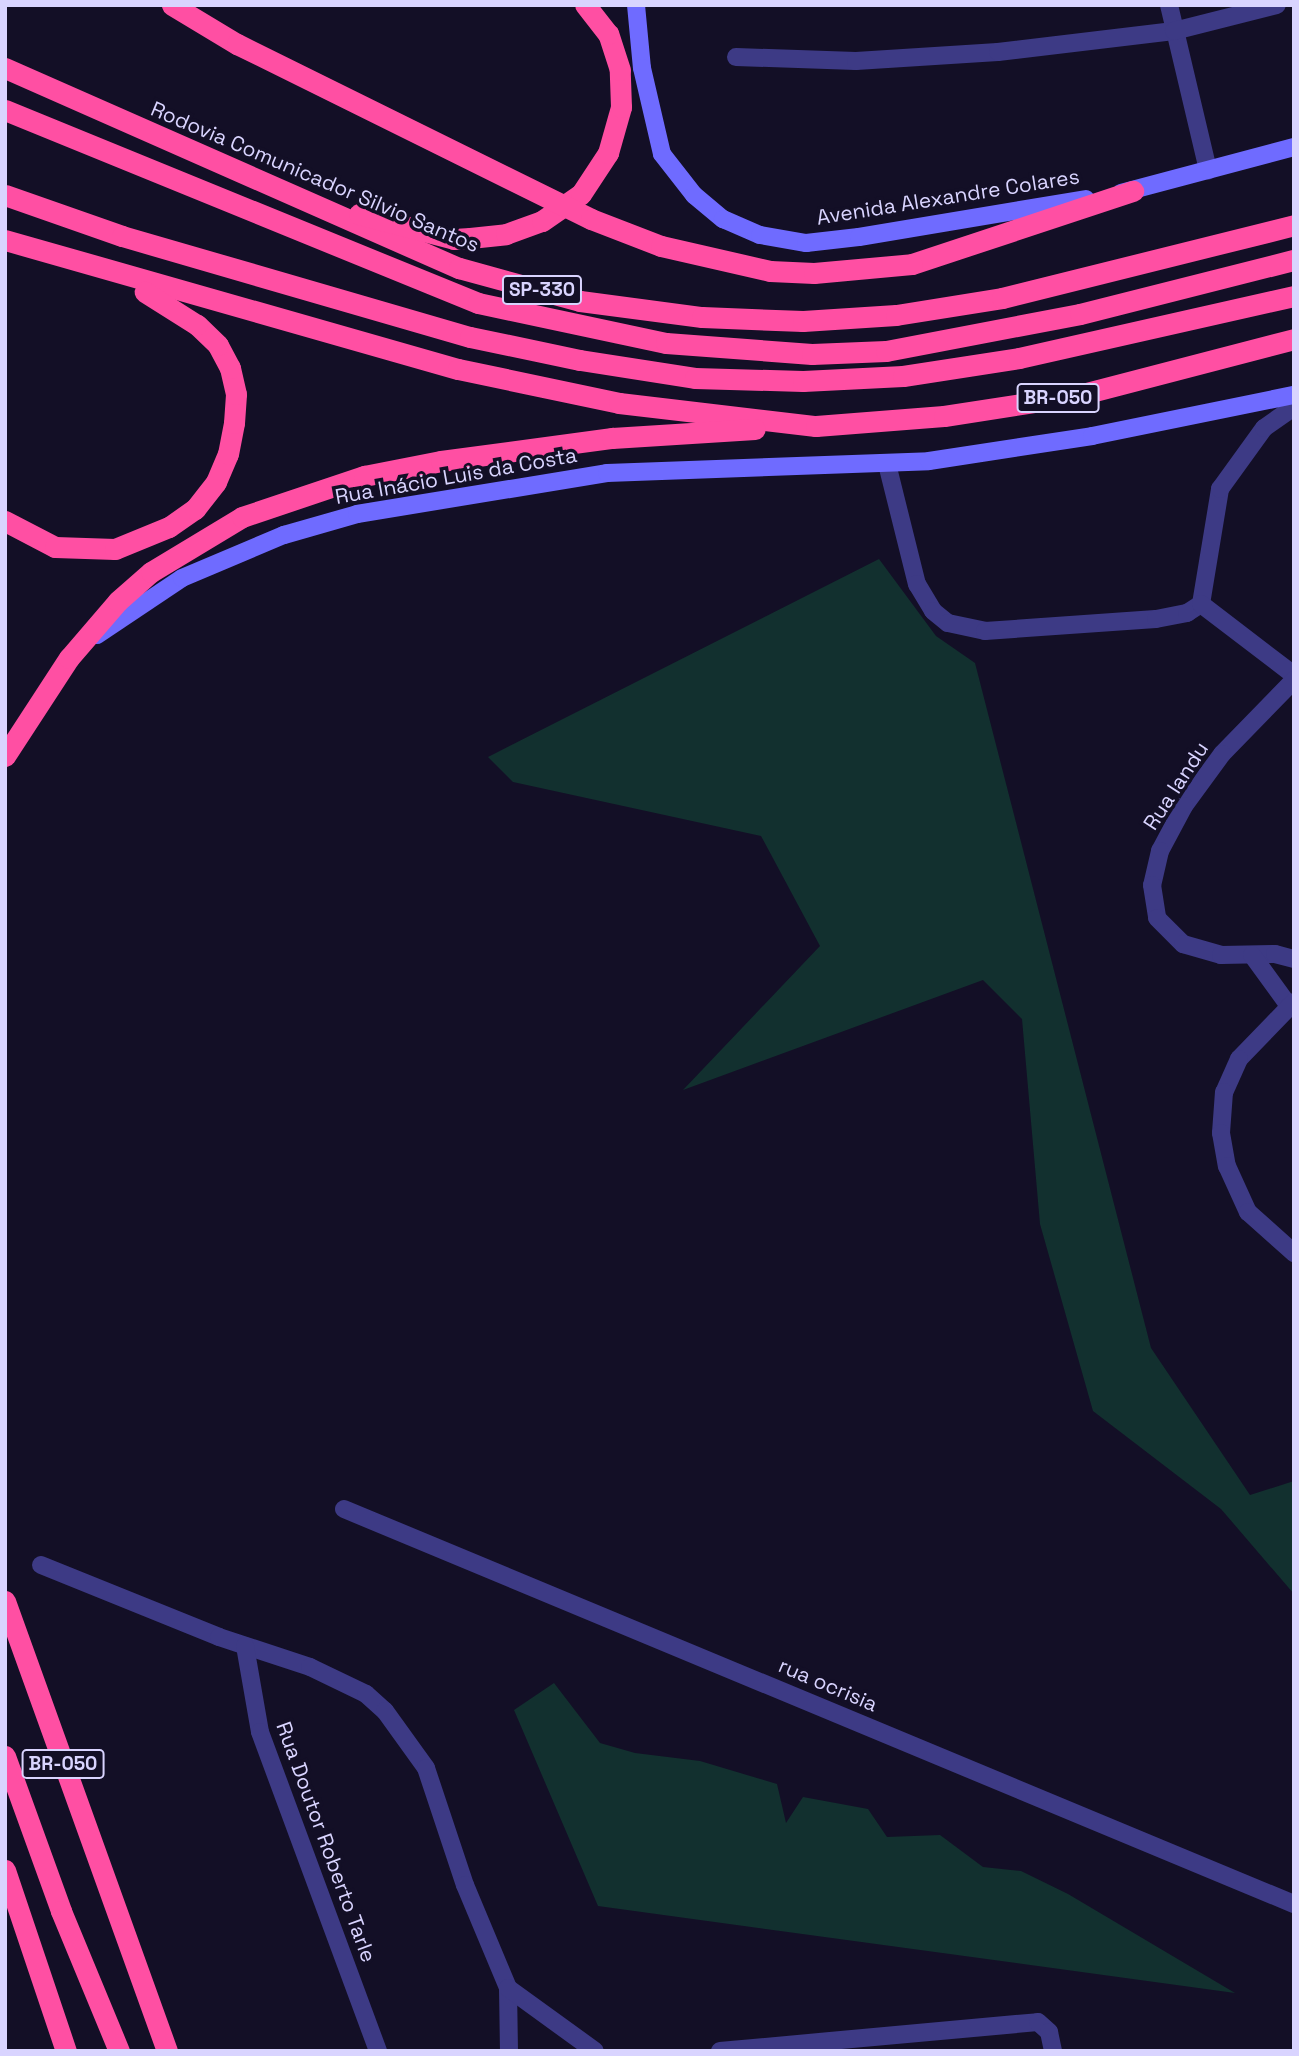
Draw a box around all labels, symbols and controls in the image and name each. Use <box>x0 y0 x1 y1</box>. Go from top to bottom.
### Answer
street label: Rodovia Comunicador Silvio Santos <box>147 96 483 258</box>
street label: Avenida Alexandre Colares <box>815 164 1081 230</box>
road number: SP-330 <box>502 274 582 306</box>
road number: BR-050 <box>1016 382 1100 414</box>
street label: Rua Inácio Luis da Costa <box>333 442 579 510</box>
street label: Rua Iandu <box>1138 737 1214 835</box>
street label: rua ocrisia <box>775 1653 881 1717</box>
street label: Rua Doutor Roberto Tarle <box>271 1718 381 1966</box>
road number: BR-050 <box>21 1748 105 1780</box>

